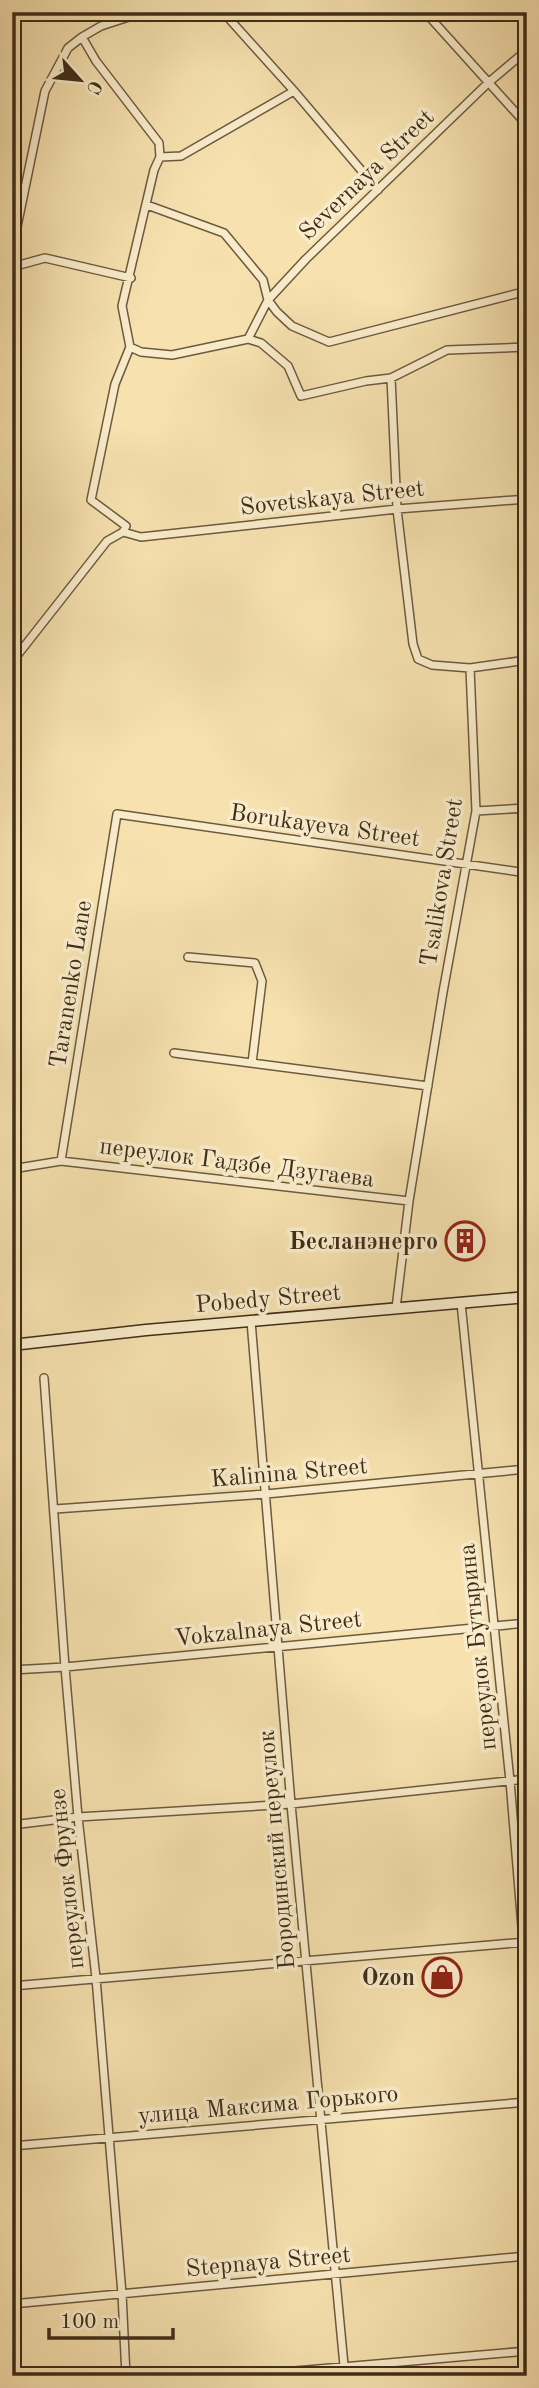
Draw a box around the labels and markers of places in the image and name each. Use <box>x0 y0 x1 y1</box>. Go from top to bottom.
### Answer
building icon: Бесланэнерго <box>444 1220 486 1262</box>
place label: Бесланэнерго <box>289 1231 438 1255</box>
shop icon: Ozon <box>421 1956 463 1998</box>
place label: Ozon <box>361 1967 415 1991</box>

